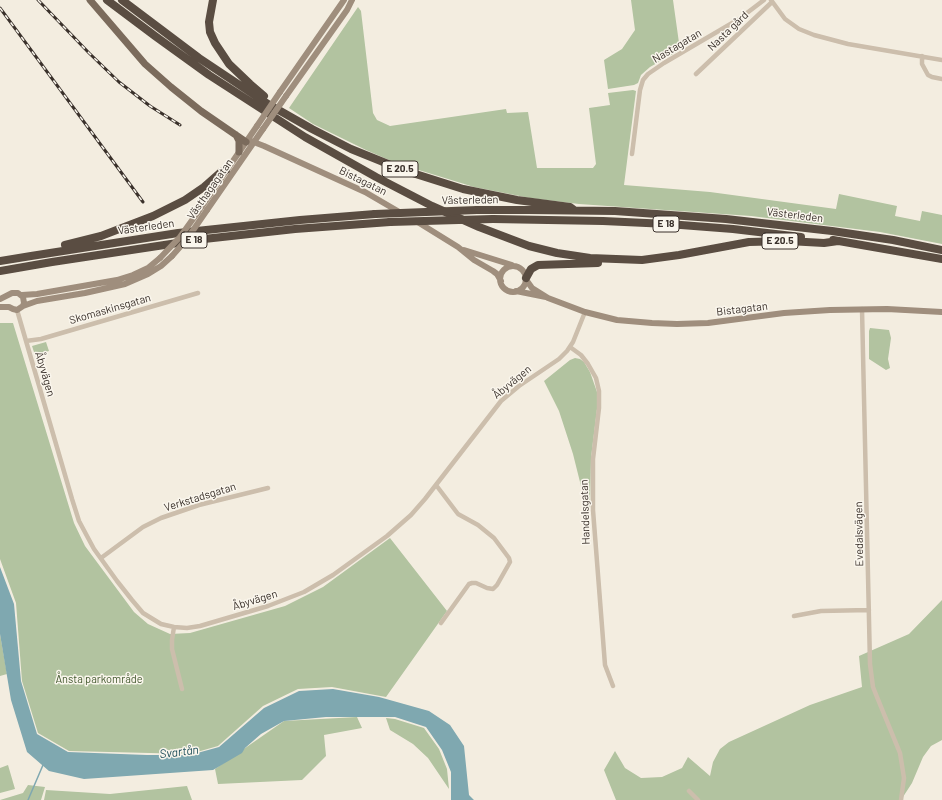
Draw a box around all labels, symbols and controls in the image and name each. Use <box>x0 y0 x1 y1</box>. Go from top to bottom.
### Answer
street label: Nasta gård <box>705 8 751 54</box>
street label: Nastagatan <box>650 26 704 66</box>
street label: Västhagagatan <box>184 156 236 222</box>
road number: E 20.5 <box>382 161 418 177</box>
street label: Bistagatan <box>337 164 389 198</box>
street label: Västerleden <box>442 193 498 207</box>
street label: Västerleden <box>766 205 824 225</box>
road number: E 18 <box>653 216 679 232</box>
street label: Västerleden <box>117 217 175 237</box>
road number: E 18 <box>181 232 207 248</box>
road number: E 20.5 <box>762 233 798 249</box>
street label: Skomaskinsgatan <box>68 291 152 327</box>
street label: Bistagatan <box>716 299 768 319</box>
street label: Åbyvägen <box>32 350 58 398</box>
street label: Åbyvägen <box>490 362 534 402</box>
street label: Handelsgatan <box>577 479 593 545</box>
street label: Verkstadsgatan <box>162 480 238 514</box>
street label: Evedalsvägen <box>852 501 866 567</box>
street label: Åbyvägen <box>231 587 279 613</box>
park label: Ånsta parkområde <box>55 672 143 686</box>
water label: Svartån <box>159 742 199 762</box>

